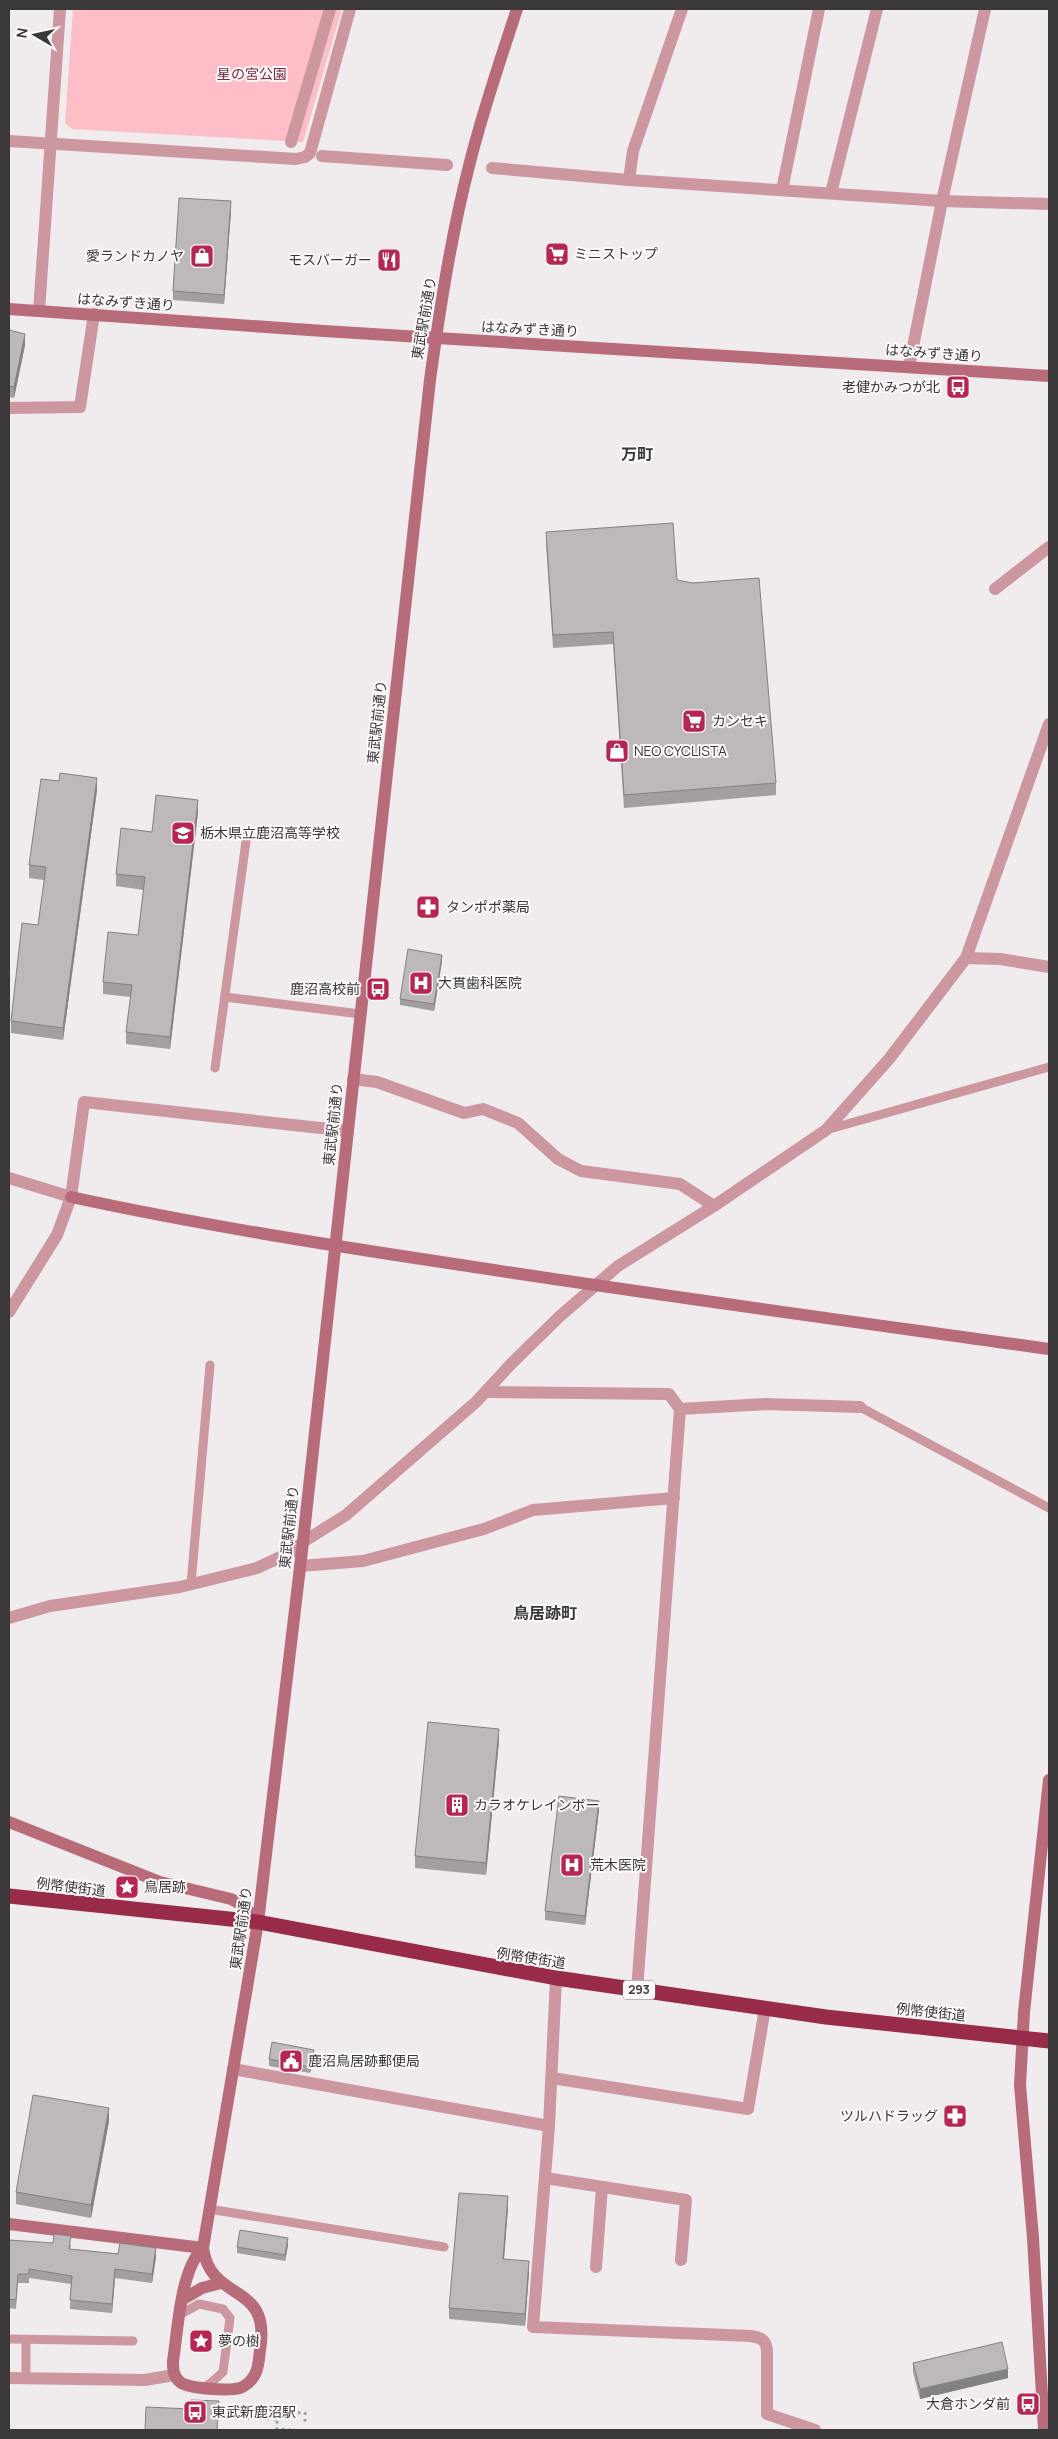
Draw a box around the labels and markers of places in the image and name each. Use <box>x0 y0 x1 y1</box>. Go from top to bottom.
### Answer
supermarket icon: ミニストップ <box>544 241 570 267</box>
shop icon: 愛ランドカノヤ <box>189 243 215 269</box>
place label: ミニストップ <box>574 244 658 263</box>
place label: 愛ランドカノヤ <box>86 246 184 265</box>
restaurant icon: モスバーガー <box>376 247 402 273</box>
place label: モスバーガー <box>288 250 372 269</box>
bus stop icon: 老健かみつが北 <box>945 374 971 400</box>
place label: 老健かみつが北 <box>842 377 940 396</box>
supermarket icon: カンセキ <box>681 708 707 734</box>
place label: カンセキ <box>712 711 768 730</box>
shop icon: NEO CYCLISTA <box>604 738 630 764</box>
place label: NEO CYCLISTA <box>634 741 727 760</box>
school or university icon: 栃木県立鹿沼高等学校 <box>170 820 196 846</box>
place label: 栃木県立鹿沼高等学校 <box>200 823 340 842</box>
pharmacy icon: タンポポ薬局 <box>415 894 441 920</box>
place label: タンポポ薬局 <box>446 897 530 916</box>
hospital icon: 大貫歯科医院 <box>408 970 434 996</box>
place label: 大貫歯科医院 <box>438 973 522 992</box>
bus stop icon: 鹿沼高校前 <box>365 976 391 1002</box>
place label: 鹿沼高校前 <box>290 979 360 998</box>
building icon: カラオケレインボー <box>444 1792 470 1818</box>
place label: カラオケレインボー <box>474 1795 600 1814</box>
hospital icon: 荒木医院 <box>559 1852 585 1878</box>
place label: 荒木医院 <box>590 1855 646 1874</box>
place icon: 鳥居跡 <box>114 1874 140 1900</box>
place label: 鳥居跡 <box>144 1877 186 1896</box>
public building icon: 鹿沼鳥居跡郵便局 <box>278 2048 304 2074</box>
place label: 鹿沼鳥居跡郵便局 <box>308 2051 420 2070</box>
pharmacy icon: ツルハドラッグ <box>942 2103 968 2129</box>
place label: ツルハドラッグ <box>840 2106 938 2125</box>
place icon: 夢の樹 <box>188 2328 214 2354</box>
place label: 夢の樹 <box>218 2331 260 2350</box>
bus stop icon: 大倉ホンダ前 <box>1015 2391 1041 2417</box>
place label: 大倉ホンダ前 <box>926 2394 1010 2413</box>
bus stop icon: 東武新鹿沼駅 <box>182 2399 208 2425</box>
place label: 東武新鹿沼駅 <box>212 2402 296 2421</box>

